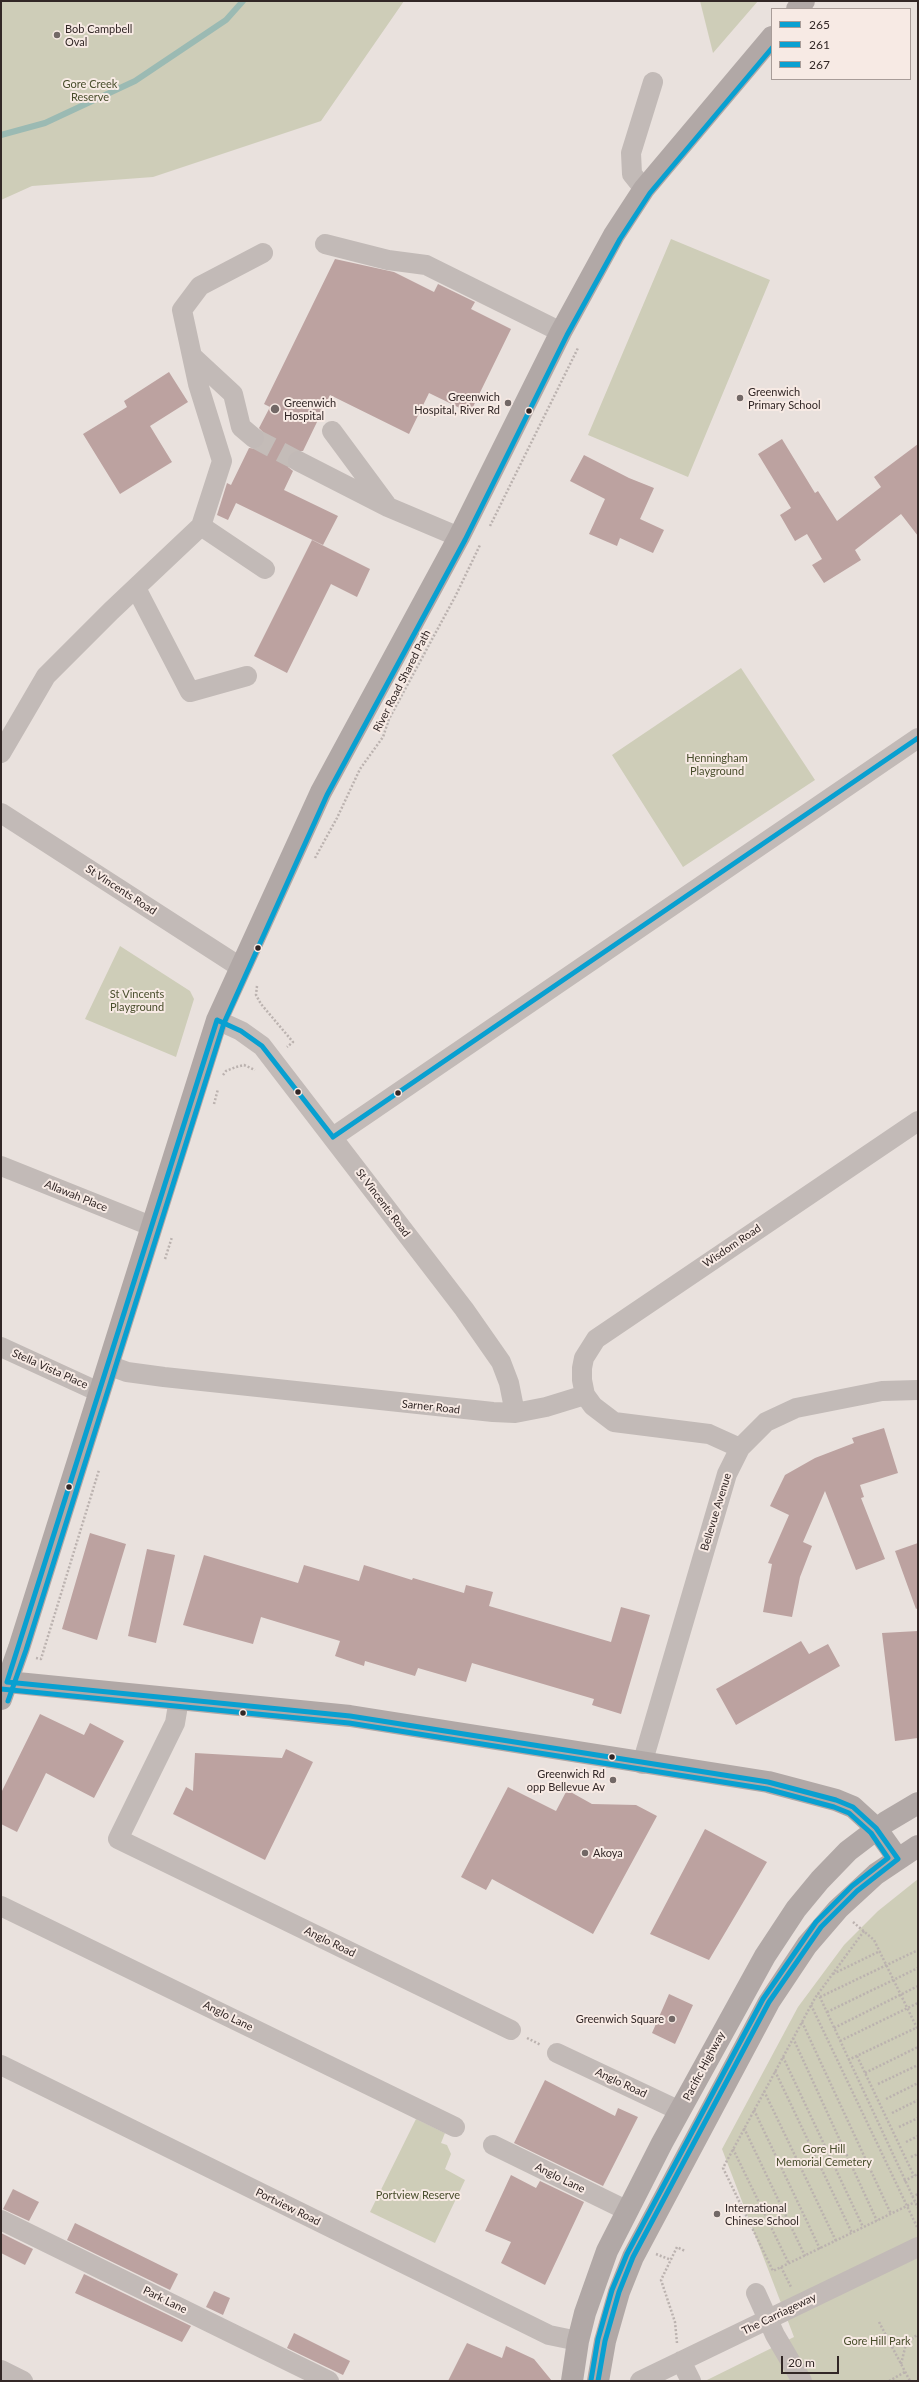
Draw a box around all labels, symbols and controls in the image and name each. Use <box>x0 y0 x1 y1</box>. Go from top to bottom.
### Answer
legend <box>771 8 911 80</box>
text: 265 <box>809 17 830 32</box>
place label: Bob Campbell Oval <box>65 22 132 48</box>
marker: Bob Campbell Oval <box>52 30 62 40</box>
text: 261 <box>809 37 830 52</box>
text: 267 <box>809 57 830 72</box>
park label: Gore Creek Reserve <box>63 77 117 103</box>
place label: Greenwich Primary School <box>748 385 821 411</box>
place label: Greenwich Hospital, River Rd <box>414 390 500 416</box>
marker: Greenwich Primary School <box>735 393 745 403</box>
place label: Greenwich Hospital <box>284 396 336 422</box>
marker: Greenwich Hospital, River Rd <box>503 398 513 408</box>
marker: Greenwich Hospital <box>269 403 281 415</box>
unlabelled marker <box>524 406 534 416</box>
street label: River Road Shared Path <box>371 628 433 734</box>
park label: Henningham Playground <box>686 751 748 777</box>
street label: St Vincents Road <box>83 862 159 918</box>
unlabelled marker <box>253 943 263 953</box>
park label: St Vincents Playground <box>110 987 164 1013</box>
unlabelled marker <box>293 1087 303 1097</box>
unlabelled marker <box>393 1088 403 1098</box>
street label: St Vincents Road <box>353 1166 413 1240</box>
street label: Allawah Place <box>43 1177 109 1215</box>
street label: Wisdom Road <box>700 1222 764 1270</box>
street label: Stella Vista Place <box>10 1346 90 1392</box>
street label: Sarner Road <box>401 1397 461 1417</box>
street label: Bellevue Avenue <box>698 1472 734 1552</box>
unlabelled marker <box>64 1482 74 1492</box>
unlabelled marker <box>238 1708 248 1718</box>
unlabelled marker <box>607 1752 617 1762</box>
place label: Greenwich Rd opp Bellevue Av <box>527 1767 605 1793</box>
marker: Greenwich Rd opp Bellevue Av <box>608 1775 618 1785</box>
place label: Akoya <box>593 1846 623 1860</box>
marker: Akoya <box>580 1848 590 1858</box>
street label: Anglo Road <box>302 1924 358 1960</box>
street label: Anglo Lane <box>201 1998 255 2034</box>
place label: Greenwich Square <box>576 2012 664 2026</box>
marker: Greenwich Square <box>667 2014 677 2024</box>
street label: Pacific Highway <box>680 2029 728 2103</box>
street label: Anglo Road <box>593 2065 649 2101</box>
park label: Gore Hill Memorial Cemetery <box>776 2142 872 2168</box>
street label: Anglo Lane <box>533 2160 587 2196</box>
street label: Portview Road <box>253 2186 323 2228</box>
park label: Portview Reserve <box>376 2188 460 2202</box>
place label: International Chinese School <box>725 2201 799 2227</box>
marker: International Chinese School <box>712 2209 722 2219</box>
street label: Park Lane <box>141 2284 189 2316</box>
street label: The Carriageway <box>740 2290 818 2338</box>
park label: Gore Hill Park <box>843 2334 911 2348</box>
scale bar <box>783 2348 841 2374</box>
text: 20 m <box>788 2355 815 2370</box>

